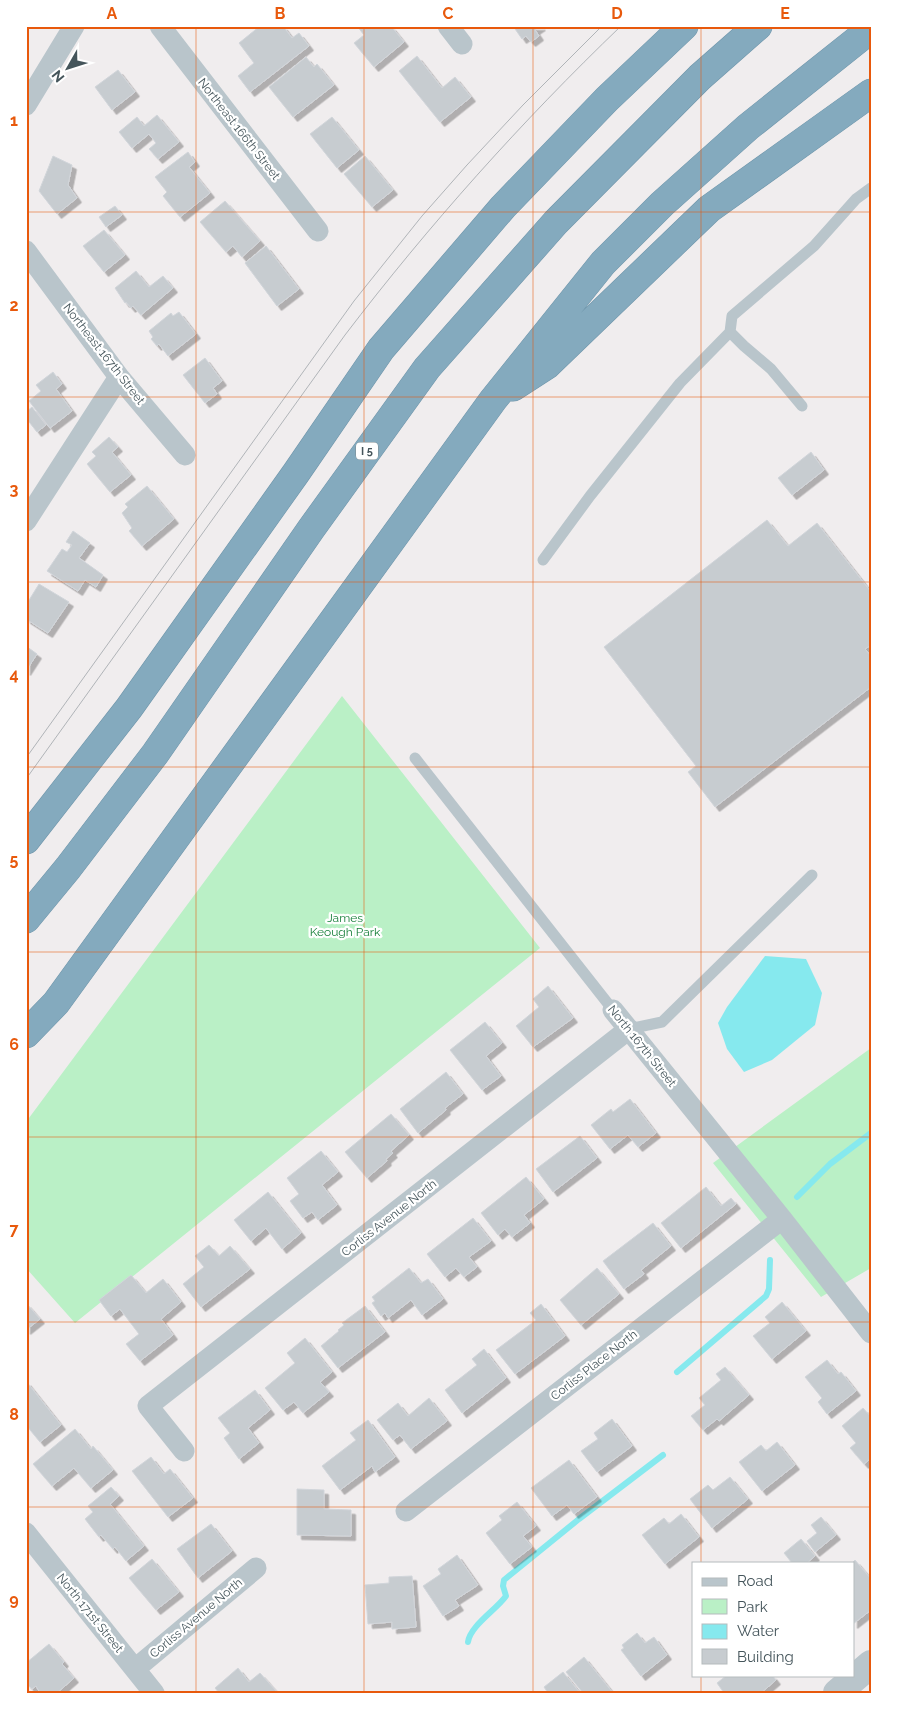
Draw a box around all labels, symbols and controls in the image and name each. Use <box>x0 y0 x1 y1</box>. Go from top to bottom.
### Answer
text: A <box>107 4 118 23</box>
text: B <box>275 4 286 23</box>
text: C <box>443 4 454 23</box>
text: D <box>611 4 623 23</box>
text: E <box>780 4 790 23</box>
north arrow <box>42 42 92 92</box>
text: N <box>48 67 67 85</box>
street label: Northeast 166th Street <box>195 75 283 183</box>
text: 1 <box>10 111 18 130</box>
text: 2 <box>9 296 19 315</box>
street label: Northeast 167th Street <box>60 301 148 407</box>
road number: I 5 <box>356 442 378 460</box>
text: 3 <box>10 480 19 499</box>
text: 4 <box>9 665 19 684</box>
text: 5 <box>10 850 19 869</box>
park label: James Keough Park <box>310 911 381 939</box>
street label: North 167th Street <box>605 1002 679 1090</box>
text: 6 <box>9 1035 19 1054</box>
street label: Corliss Avenue North <box>339 1177 439 1259</box>
text: 7 <box>10 1220 19 1239</box>
street label: Corliss Place North <box>548 1327 640 1403</box>
text: 8 <box>9 1405 19 1424</box>
legend <box>692 1562 854 1676</box>
street label: North 171st Street <box>54 1571 126 1655</box>
text: Road <box>737 1572 773 1590</box>
street label: Corliss Avenue North <box>147 1575 245 1661</box>
text: 9 <box>9 1590 19 1609</box>
text: Park <box>737 1598 768 1616</box>
text: Water <box>737 1622 780 1640</box>
text: Building <box>737 1648 794 1666</box>

